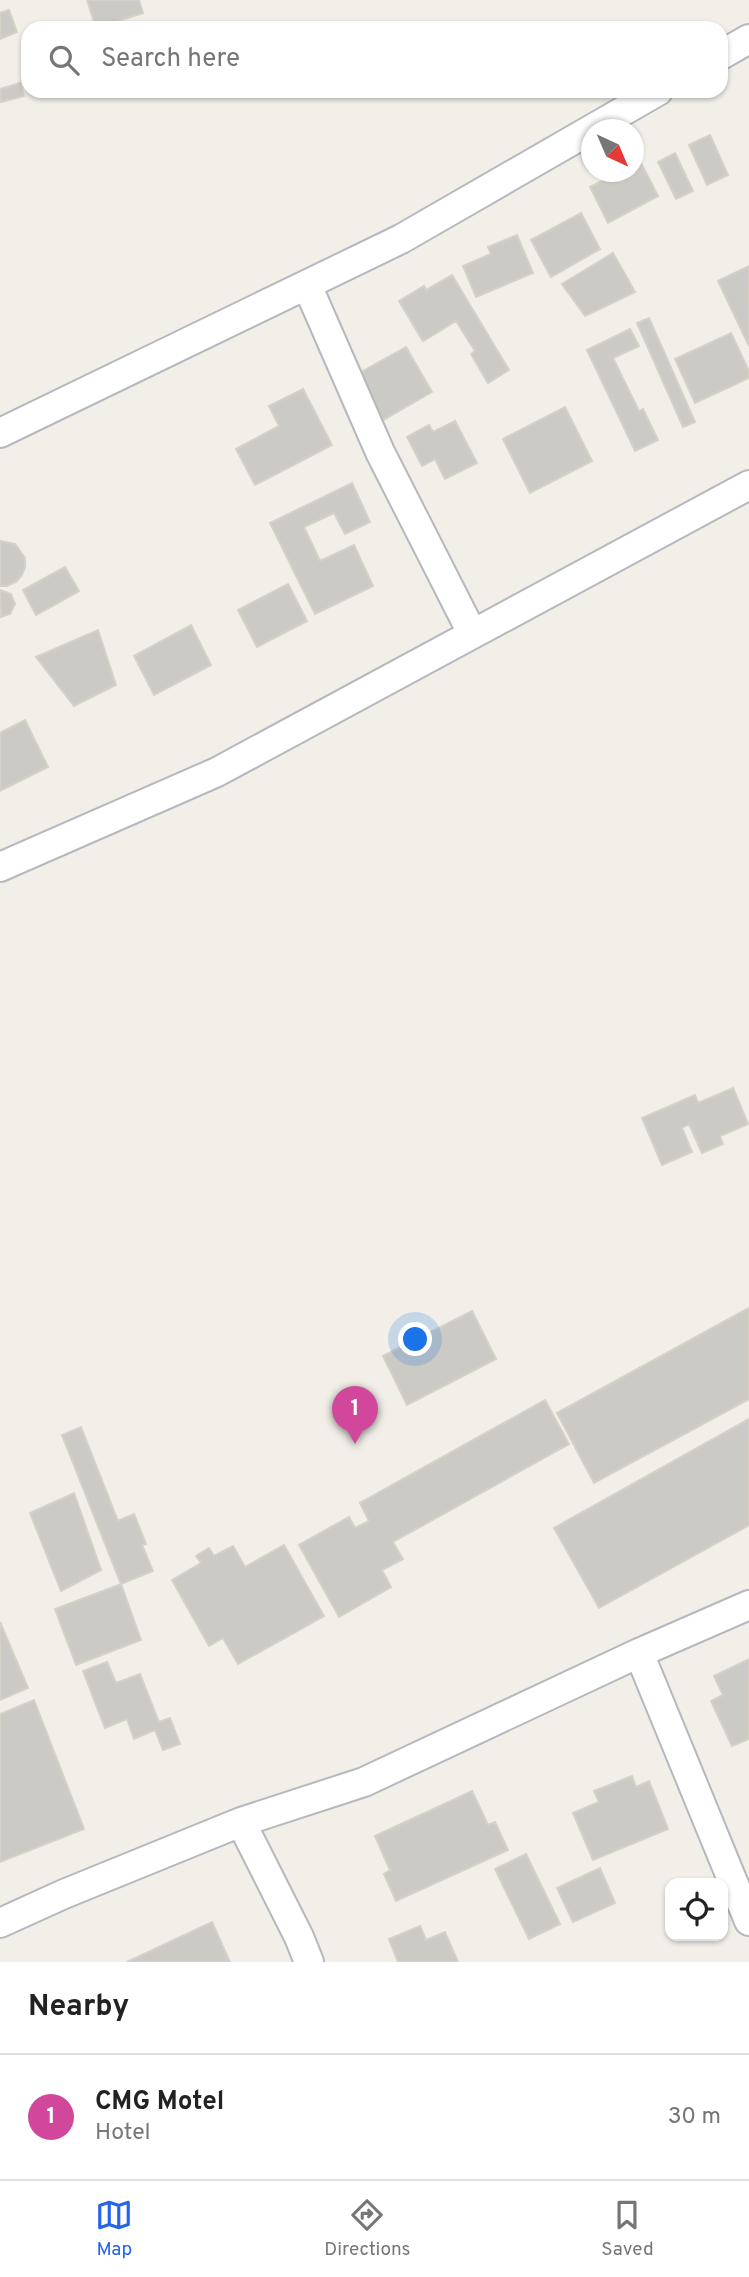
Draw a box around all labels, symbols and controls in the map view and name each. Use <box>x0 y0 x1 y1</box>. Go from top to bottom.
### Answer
search box <box>21 21 728 98</box>
icon: search <box>45 41 83 79</box>
text: Search here <box>101 43 240 76</box>
north arrow <box>581 119 644 182</box>
your location <box>398 1322 432 1356</box>
pin: 1 <box>332 1386 378 1444</box>
map controls <box>665 1878 728 1941</box>
button: locate <box>665 1878 728 1941</box>
text: Nearby <box>28 1989 129 2026</box>
text: CMG Motel <box>95 2086 224 2119</box>
text: 1 <box>46 2103 56 2132</box>
text: 30 m <box>668 2103 721 2132</box>
text: Hotel <box>95 2119 151 2148</box>
tab: Map <box>95 2196 133 2262</box>
tab: Directions <box>324 2196 411 2262</box>
tab: Saved <box>601 2196 654 2262</box>

